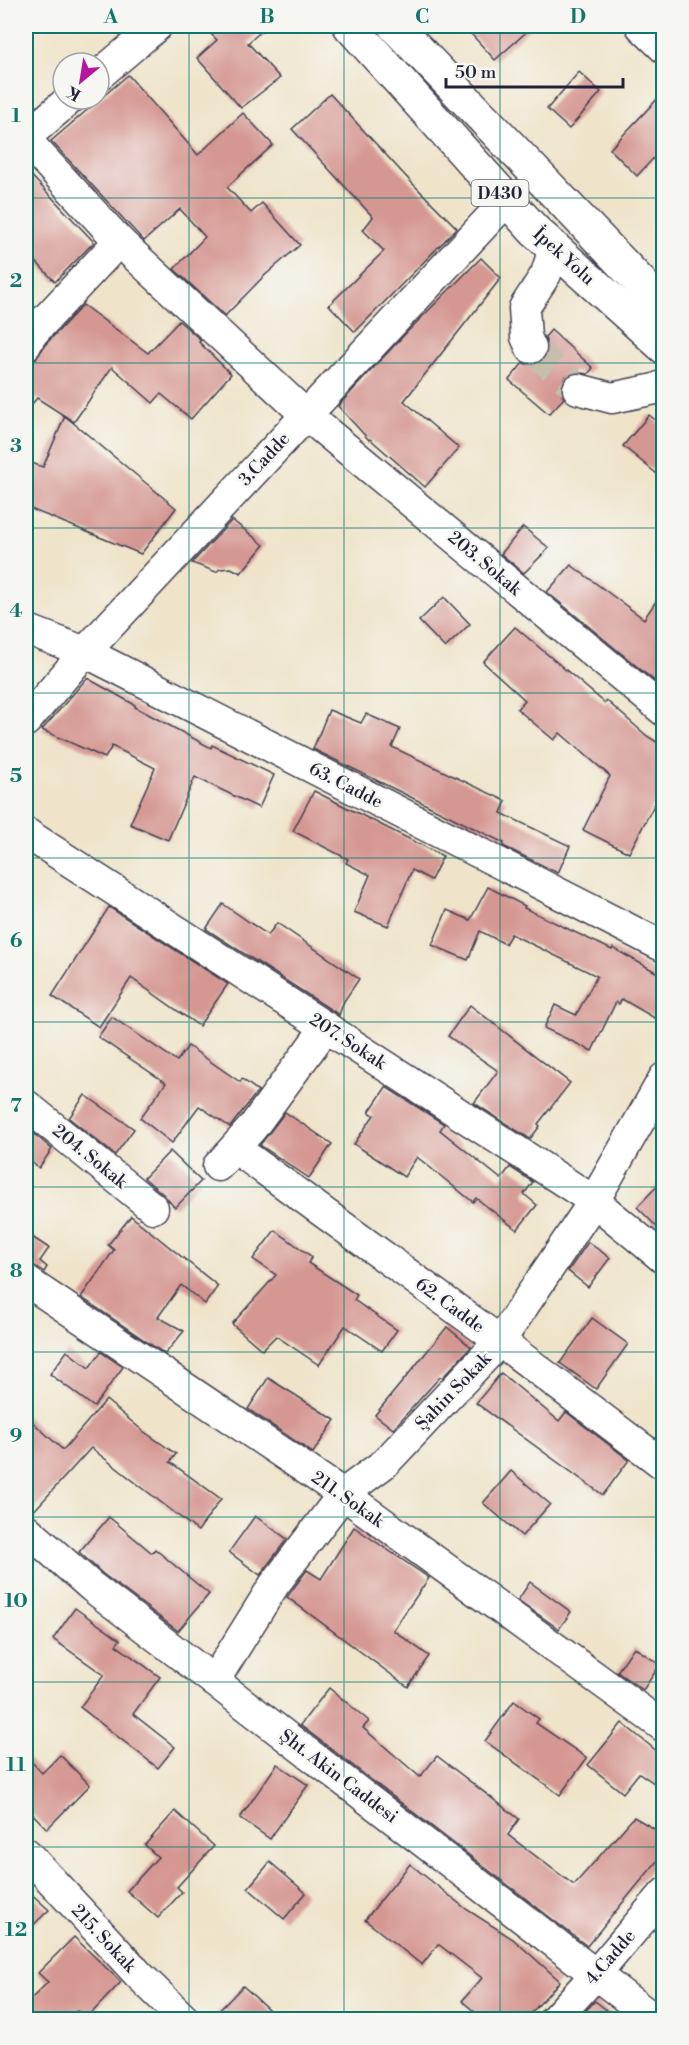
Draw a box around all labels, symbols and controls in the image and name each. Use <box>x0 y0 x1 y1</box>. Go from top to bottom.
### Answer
text: A <box>103 5 119 30</box>
text: B <box>259 5 275 30</box>
text: C <box>415 5 429 30</box>
text: D <box>570 5 586 30</box>
north arrow <box>51 51 111 111</box>
scale bar <box>446 51 623 89</box>
text: 50 m <box>455 61 497 84</box>
text: K <box>62 81 85 105</box>
text: 1 <box>11 104 21 129</box>
road number: D430 <box>472 180 528 206</box>
street label: İpek Yolu <box>528 223 600 291</box>
text: 2 <box>10 269 22 294</box>
street label: 3.Cadde <box>234 428 295 491</box>
text: 3 <box>10 434 22 459</box>
street label: 203. Sokak <box>443 526 527 602</box>
text: 4 <box>9 599 23 624</box>
street label: 63. Cadde <box>305 757 386 814</box>
text: 5 <box>10 764 22 789</box>
text: 6 <box>10 929 23 954</box>
street label: 207. Sokak <box>305 1008 392 1076</box>
text: 7 <box>10 1094 22 1119</box>
street label: 204. Sokak <box>48 1119 133 1195</box>
text: 8 <box>10 1259 23 1284</box>
street label: 62. Cadde <box>411 1273 489 1338</box>
street label: Şahin Sokak <box>411 1346 497 1435</box>
text: 9 <box>10 1424 22 1449</box>
street label: 211. Sokak <box>307 1466 390 1534</box>
text: 10 <box>4 1589 28 1614</box>
street label: Şht. Akin Caddesi <box>275 1724 402 1828</box>
text: 11 <box>6 1753 26 1778</box>
street label: 215. Sokak <box>66 1899 142 1978</box>
text: 12 <box>5 1918 27 1943</box>
street label: 4.Cadde <box>580 1925 641 1990</box>

